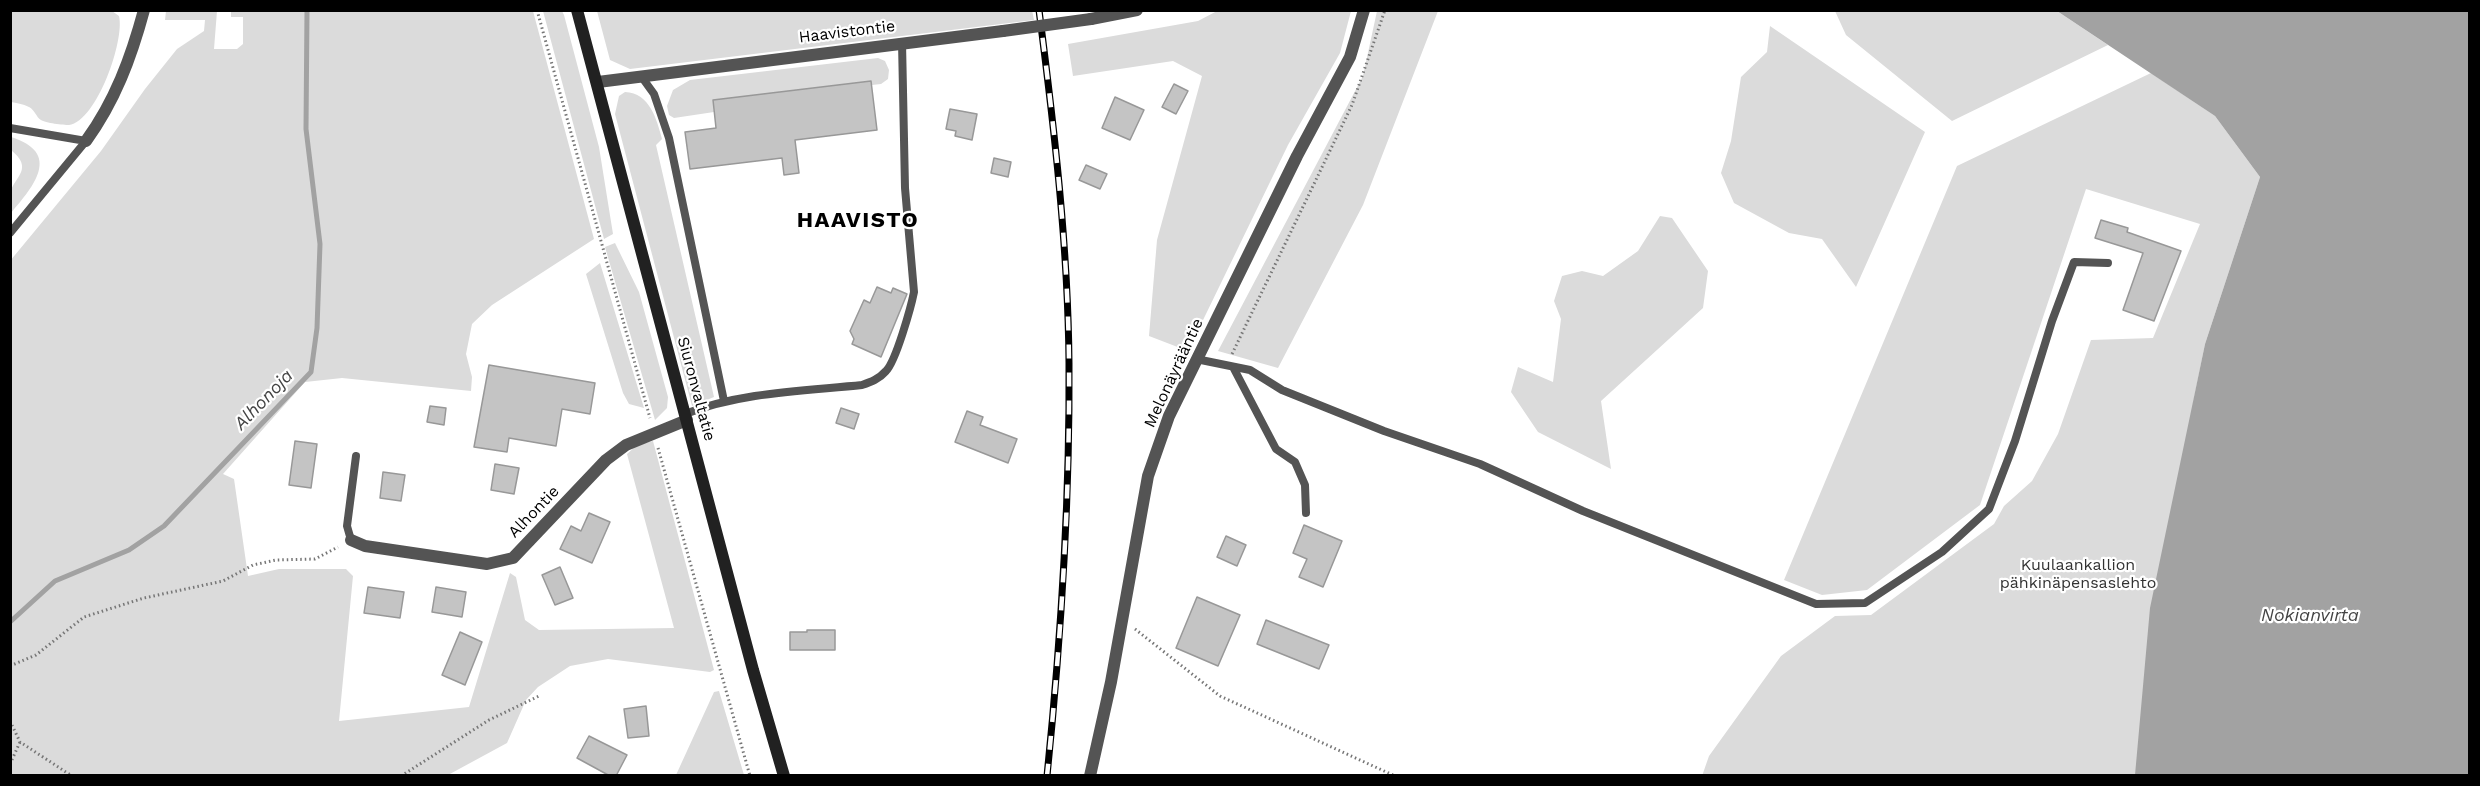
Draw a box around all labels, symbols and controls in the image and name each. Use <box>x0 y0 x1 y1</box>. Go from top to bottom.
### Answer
street label: Haavistontie <box>798 17 896 47</box>
district label: HAAVISTO <box>797 208 919 234</box>
street label: Melonäyrääntie <box>1140 315 1208 431</box>
street label: Siuronvaltatie <box>673 335 719 443</box>
water label: Alhonoja <box>230 365 298 435</box>
street label: Alhontie <box>505 482 563 542</box>
park label: Kuulaankallion pähkinäpensaslehto <box>2000 555 2156 593</box>
water label: Nokianvirta <box>2261 605 2359 627</box>

